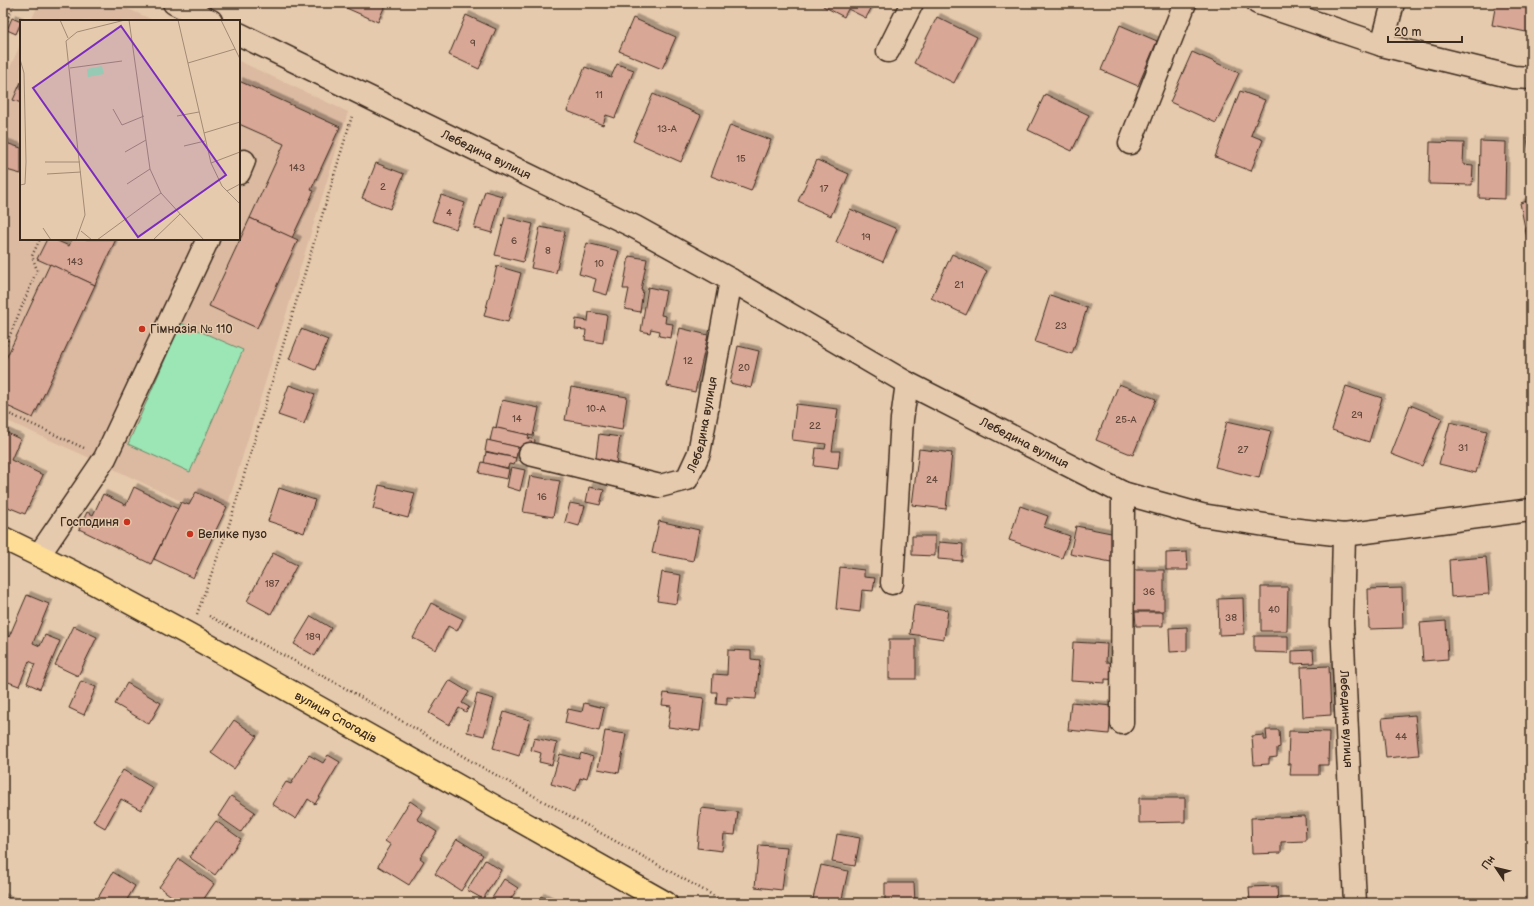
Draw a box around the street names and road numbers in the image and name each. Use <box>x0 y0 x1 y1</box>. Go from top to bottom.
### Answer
street label: Лебедина вулиця <box>438 126 534 183</box>
street label: Лебедина вулиця <box>684 375 721 476</box>
street label: Лебедина вулиця <box>976 414 1072 472</box>
street label: Лебедина вулиця <box>1336 669 1356 768</box>
street label: вулиця Спогадів <box>292 688 380 747</box>

